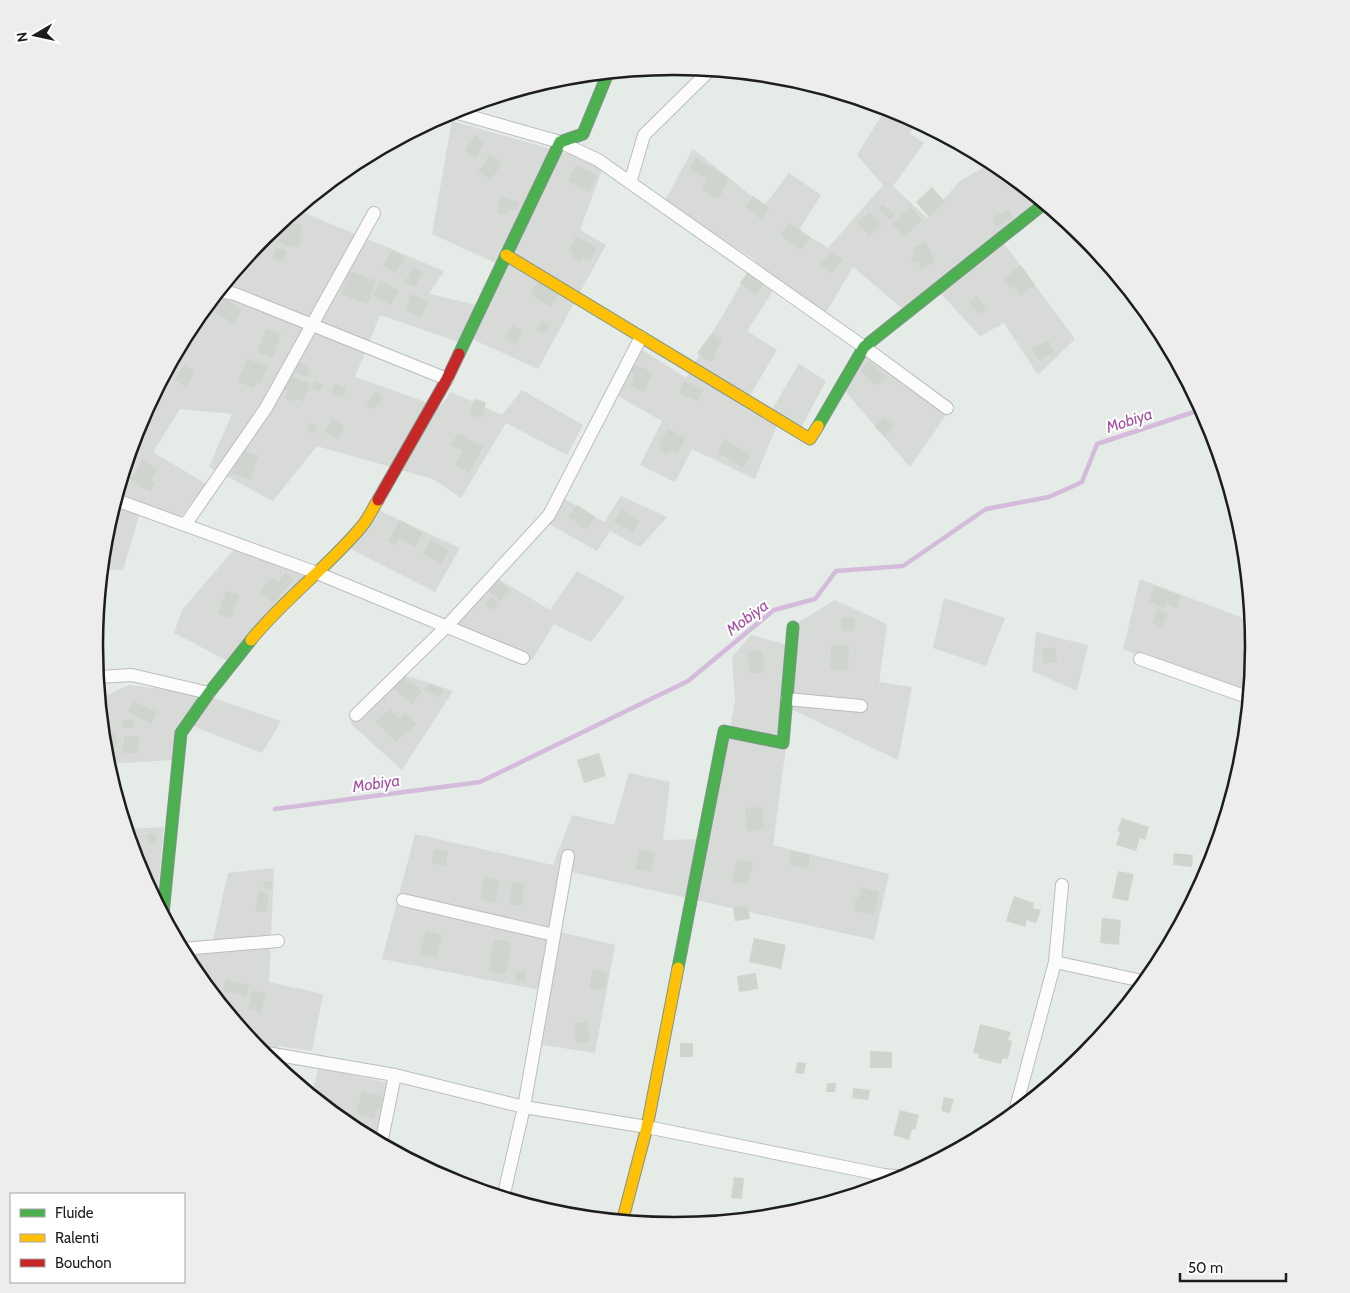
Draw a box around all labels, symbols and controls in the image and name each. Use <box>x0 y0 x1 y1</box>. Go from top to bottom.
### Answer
north arrow <box>10 10 60 60</box>
text: N <box>12 31 32 43</box>
water label: Mobiya <box>1103 404 1155 437</box>
water label: Mobiya <box>722 595 772 640</box>
water label: Mobiya <box>350 771 401 796</box>
legend <box>10 1193 185 1283</box>
text: Fluide <box>55 1204 94 1222</box>
text: Ralenti <box>55 1229 99 1247</box>
scale bar <box>1180 1250 1286 1282</box>
text: Bouchon <box>55 1254 112 1272</box>
text: 50 m <box>1188 1259 1223 1277</box>

